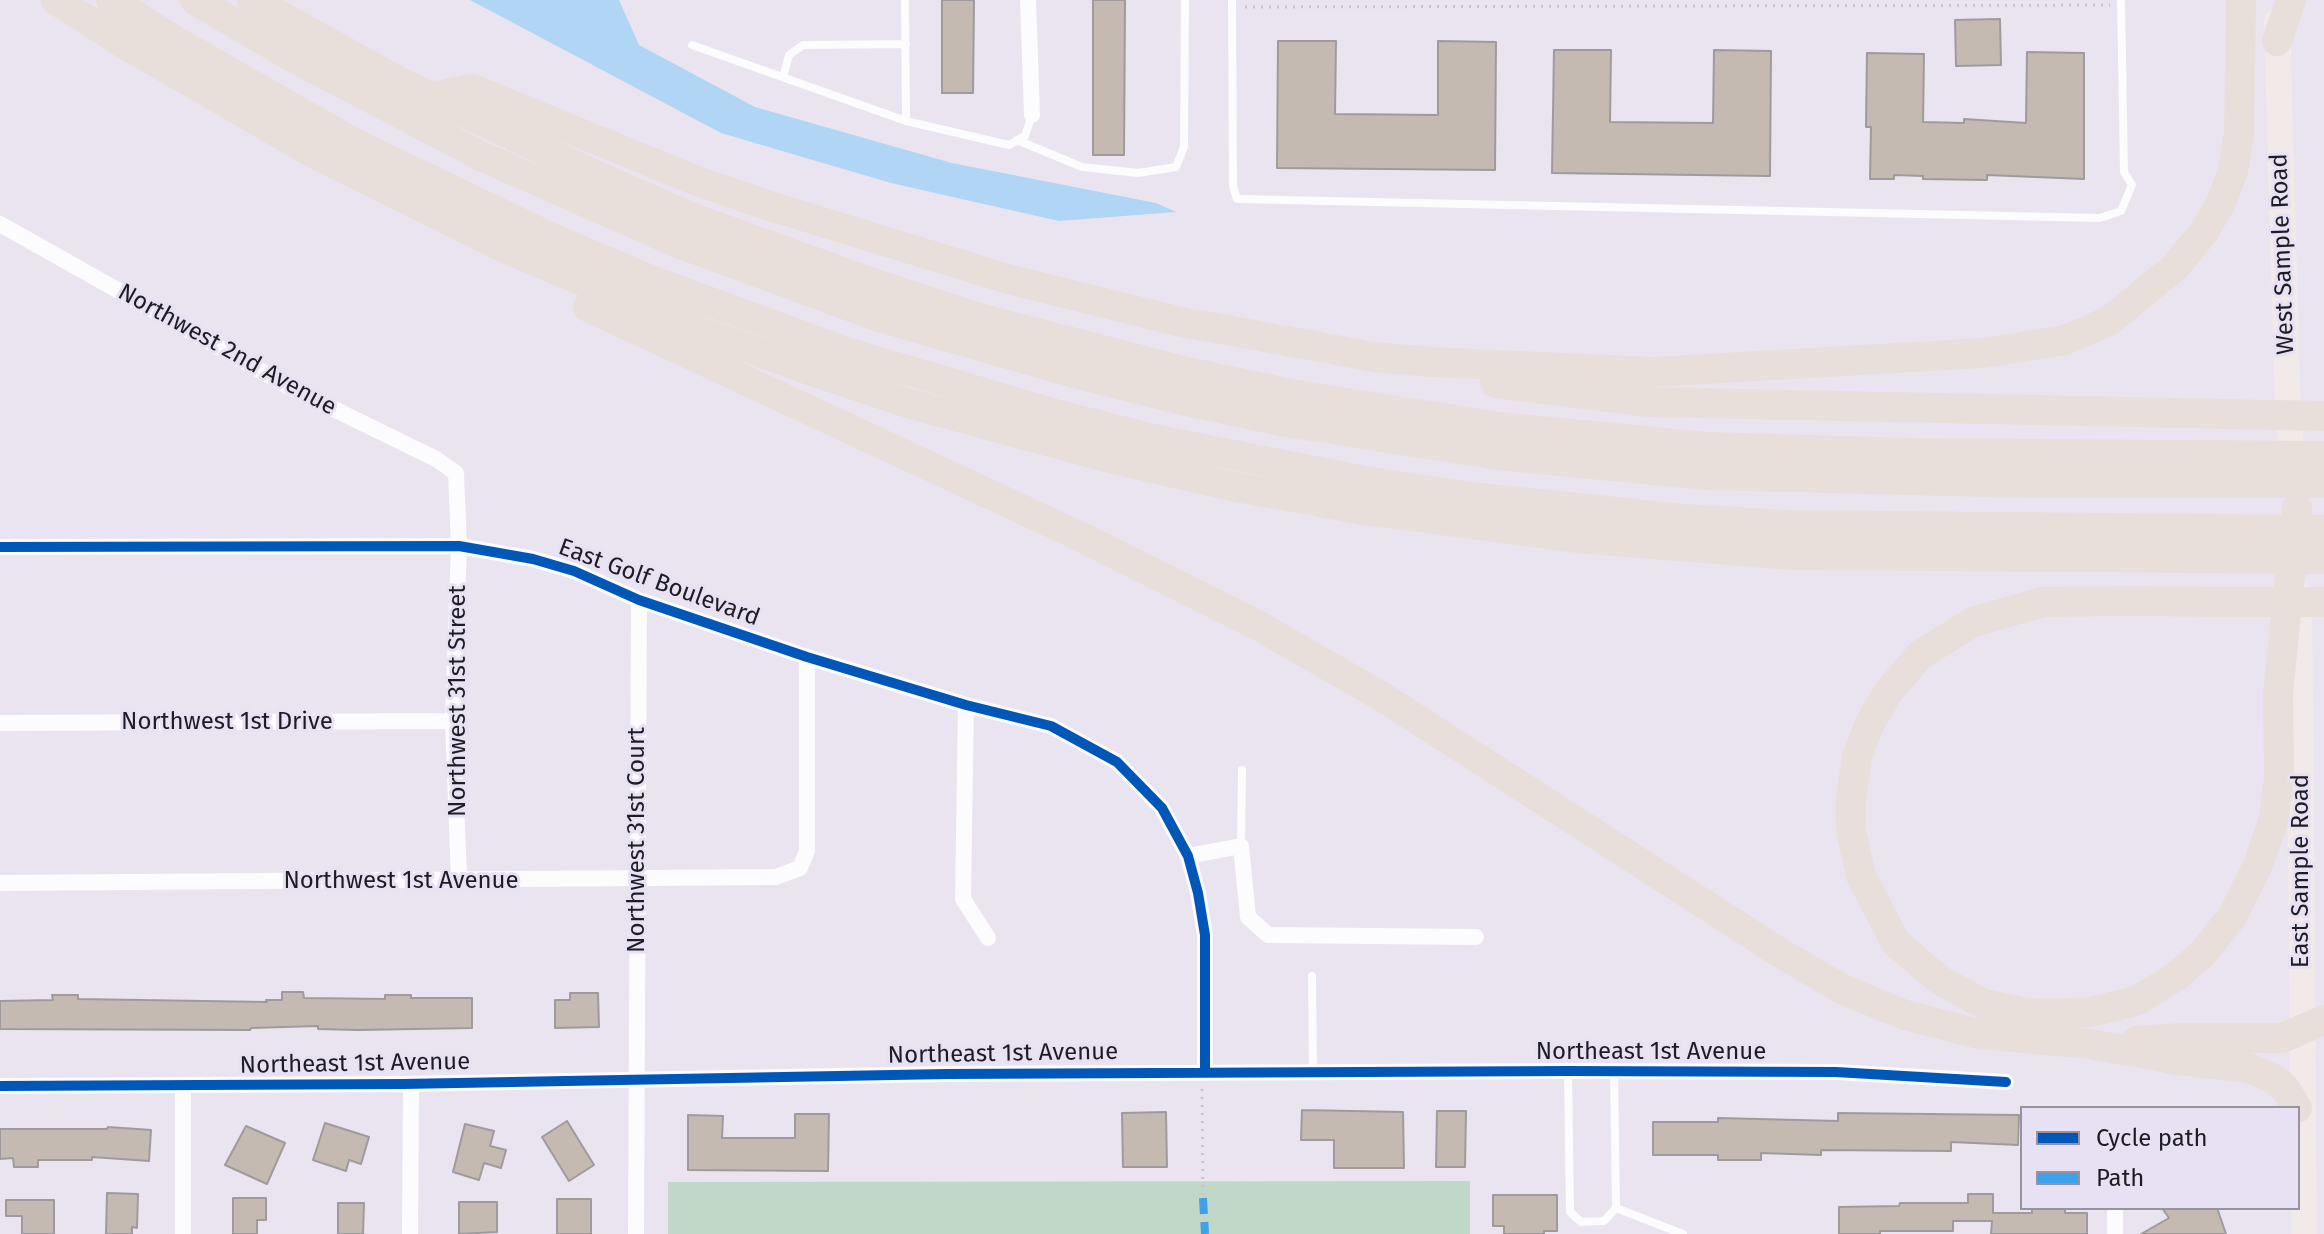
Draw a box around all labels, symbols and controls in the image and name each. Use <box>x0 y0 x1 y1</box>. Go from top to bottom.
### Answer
street label: West Sample Road <box>2265 153 2301 355</box>
street label: Northwest 2nd Avenue <box>113 278 341 422</box>
street label: East Golf Boulevard <box>554 533 764 633</box>
street label: Northwest 31st Street <box>444 585 472 817</box>
street label: Northwest 1st Drive <box>121 708 333 736</box>
street label: Northwest 31st Court <box>623 727 651 953</box>
street label: East Sample Road <box>2287 774 2315 968</box>
street label: Northwest 1st Avenue <box>283 867 519 895</box>
street label: Northeast 1st Avenue <box>887 1038 1119 1070</box>
street label: Northeast 1st Avenue <box>1536 1038 1766 1066</box>
street label: Northeast 1st Avenue <box>239 1048 471 1080</box>
legend <box>2020 1106 2300 1210</box>
text: Cycle path <box>2096 1124 2208 1152</box>
text: Path <box>2096 1164 2144 1192</box>

